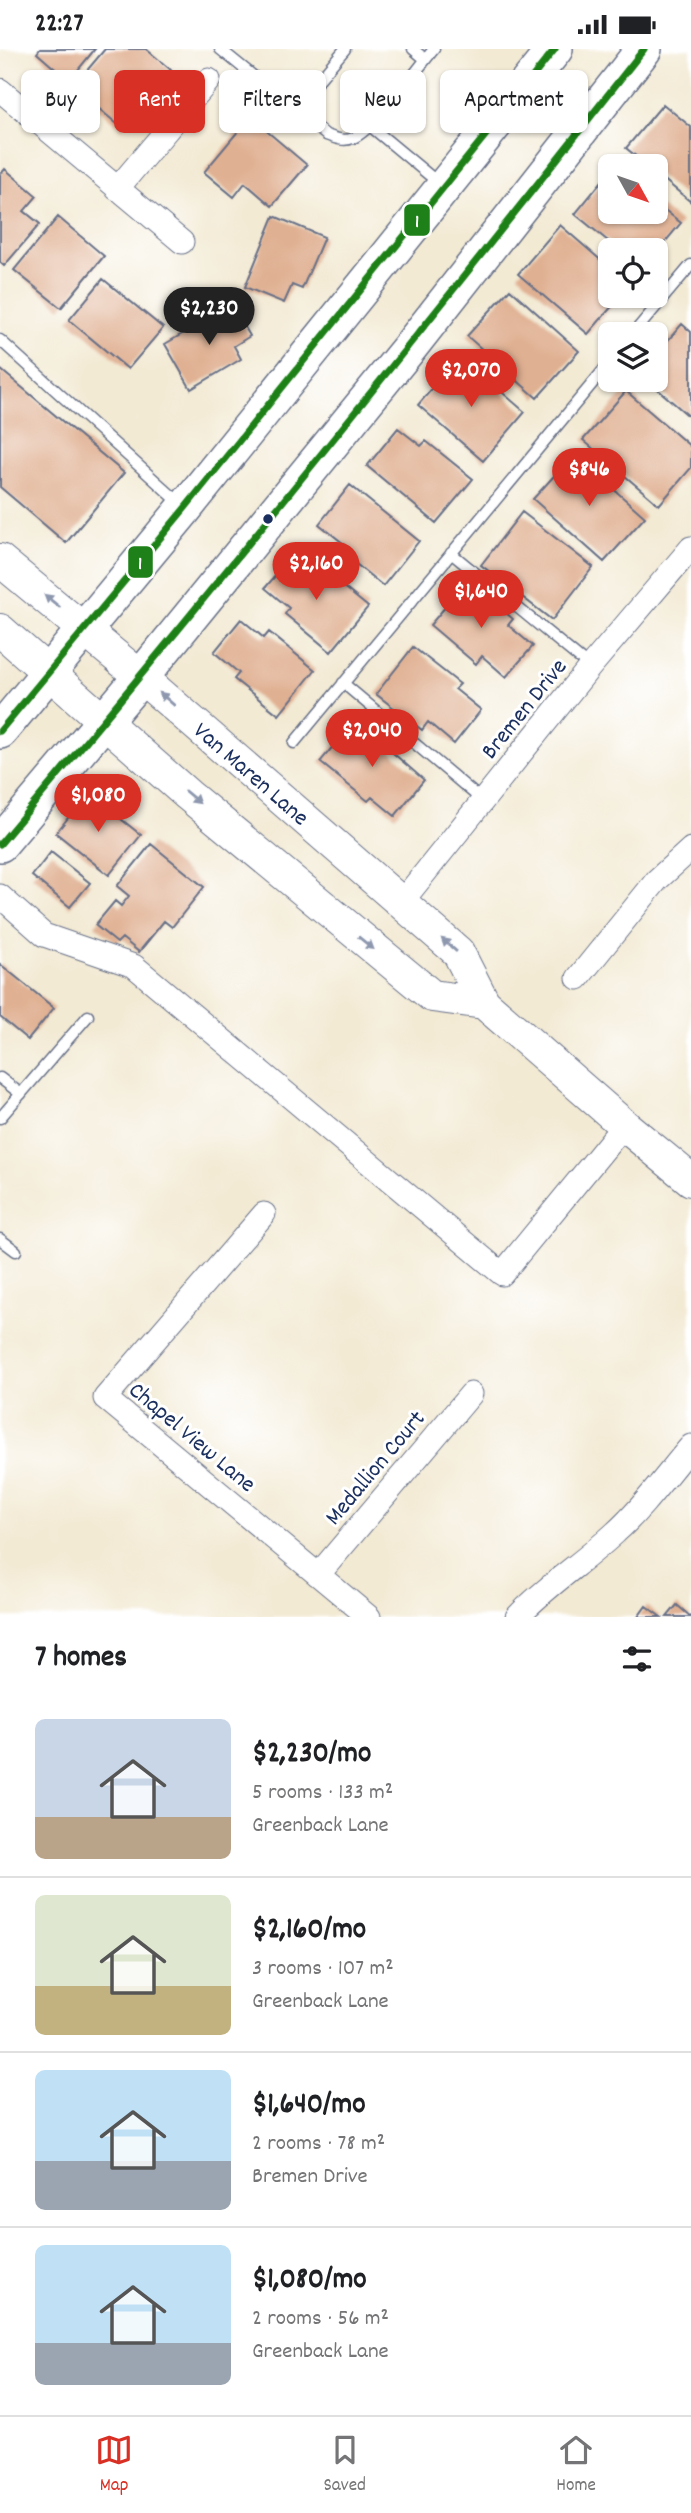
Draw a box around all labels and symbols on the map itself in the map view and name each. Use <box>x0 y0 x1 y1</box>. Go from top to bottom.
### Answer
north arrow <box>598 154 668 224</box>
line badge: 1 <box>403 203 431 237</box>
text: 1 <box>415 210 419 237</box>
pin: $2,230 <box>152 287 266 347</box>
pin: $2,070 <box>414 349 528 409</box>
pin: $846 <box>548 449 630 508</box>
unlabelled marker <box>261 512 275 526</box>
pin: $2,160 <box>259 543 373 602</box>
line badge: 1 <box>127 545 154 579</box>
text: 1 <box>138 552 142 579</box>
pin: $1,640 <box>424 571 538 630</box>
one-way arrow <box>43 594 61 609</box>
street label: Bremen Drive <box>474 652 577 768</box>
one-way arrow <box>158 691 176 707</box>
pin: $2,040 <box>315 709 429 769</box>
street label: Van Maren Lane <box>185 715 315 835</box>
pin: $1,080 <box>41 775 155 834</box>
one-way arrow <box>183 789 200 804</box>
one-way arrow <box>357 935 375 950</box>
one-way arrow <box>440 937 458 953</box>
street label: Chapel View Lane <box>120 1375 262 1502</box>
street label: Medallion Court <box>318 1404 435 1534</box>

